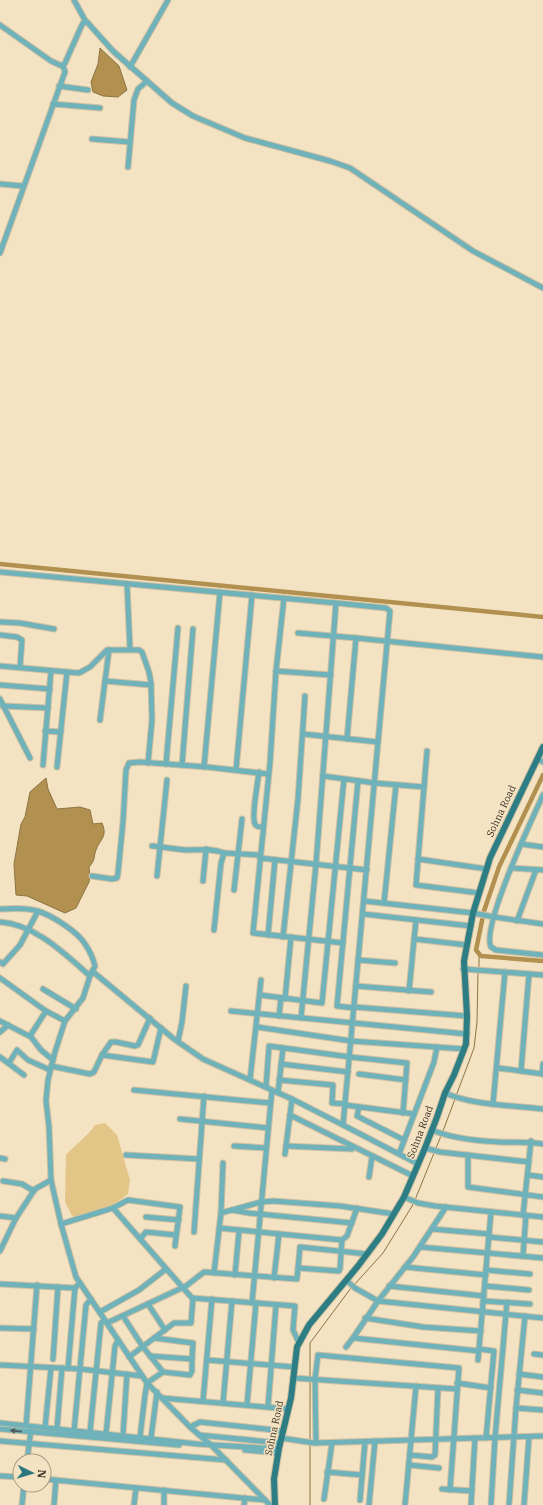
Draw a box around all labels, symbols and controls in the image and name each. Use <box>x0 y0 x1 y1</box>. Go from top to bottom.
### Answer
street label: Sohna Road <box>483 783 519 839</box>
street label: Sohna Road <box>404 1104 436 1160</box>
street label: Sohna Road <box>262 1399 286 1457</box>
one-way arrow <box>10 1428 22 1434</box>
north arrow <box>12 1453 52 1493</box>
text: N <box>35 1469 49 1479</box>

